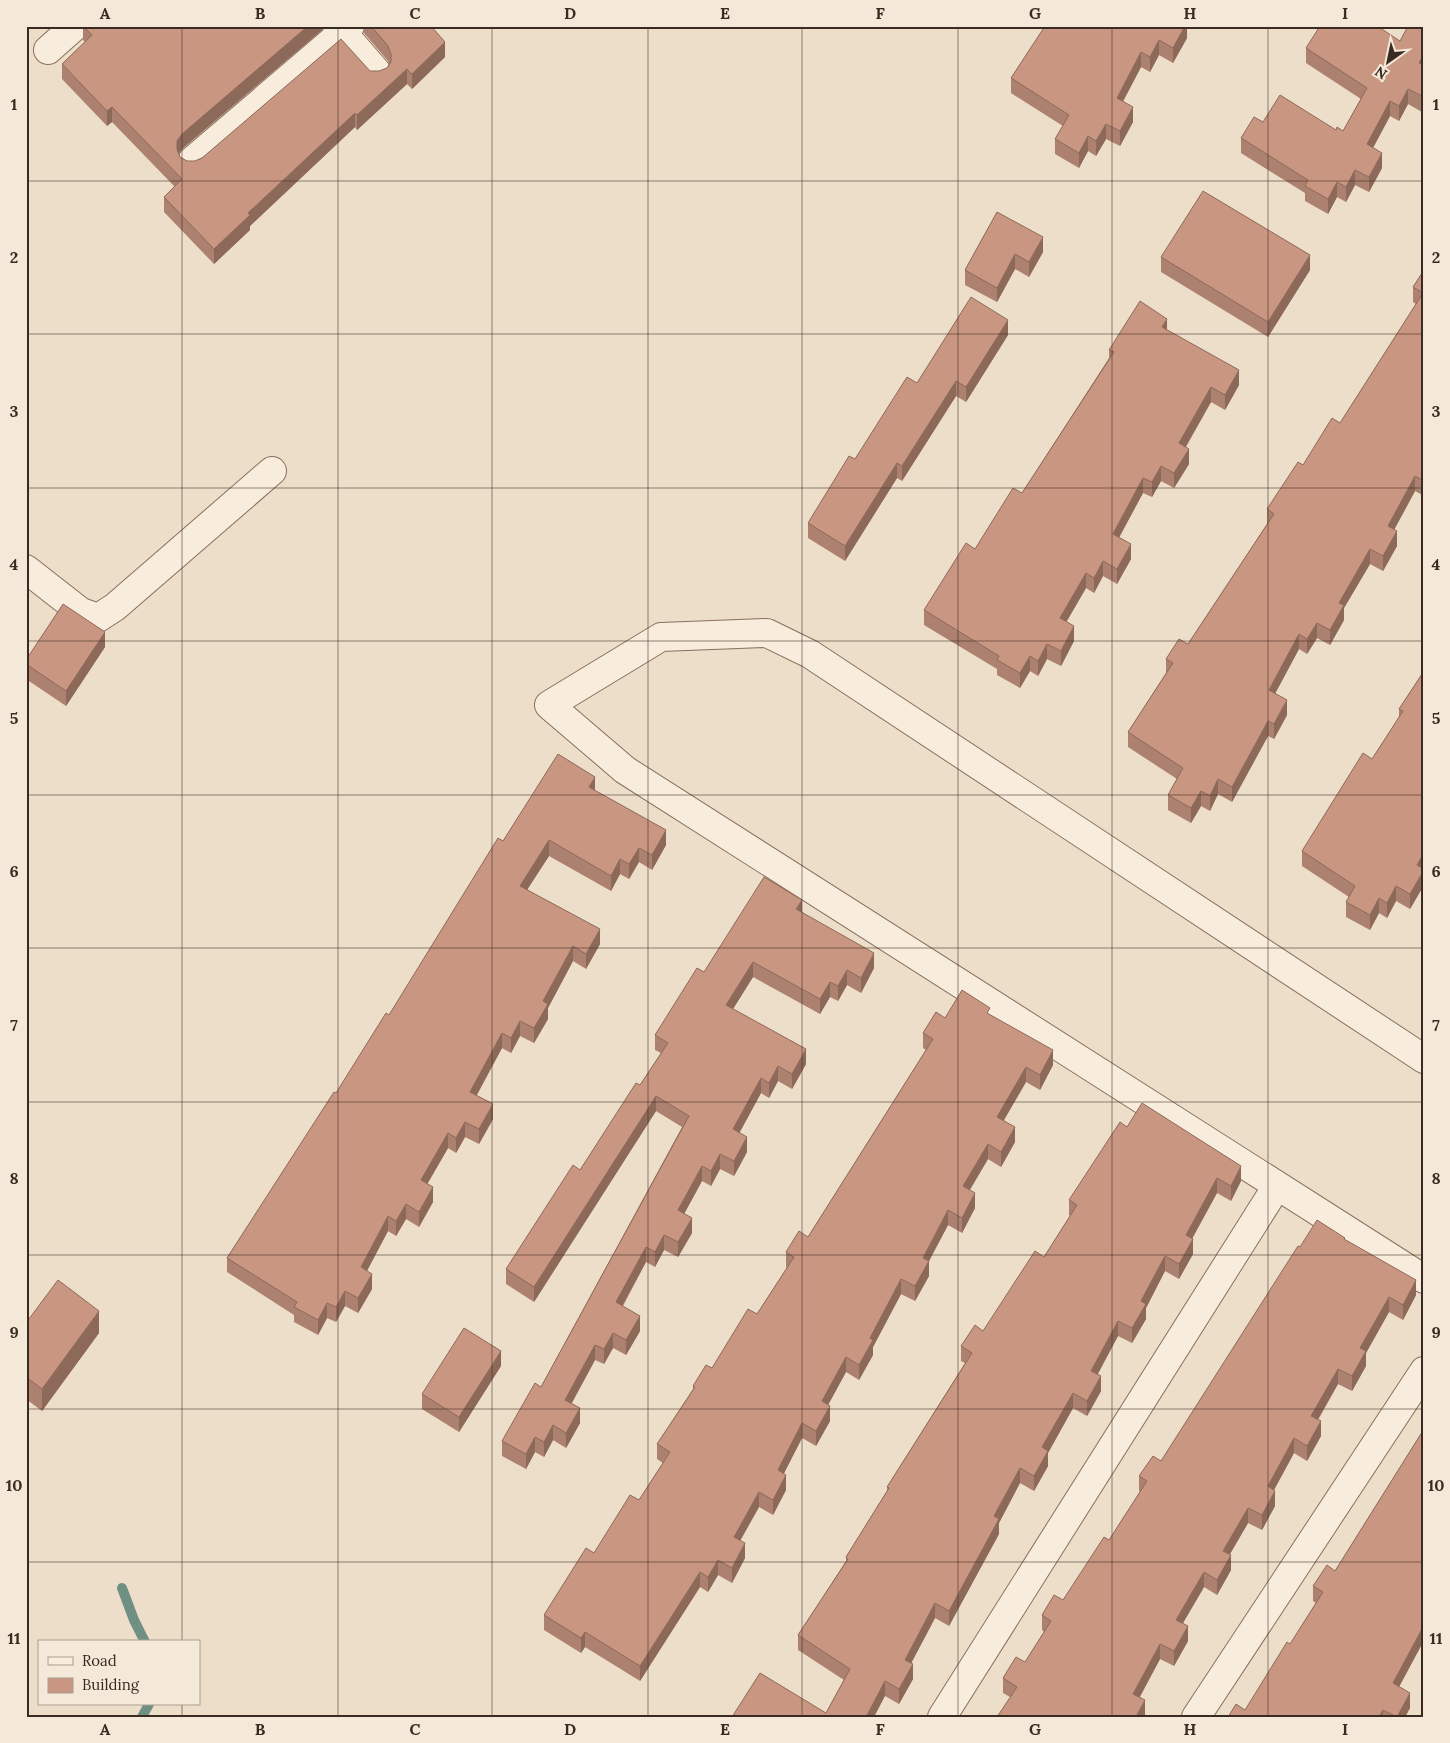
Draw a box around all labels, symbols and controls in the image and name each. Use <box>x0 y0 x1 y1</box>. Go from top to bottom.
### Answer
text: A <box>100 3 111 23</box>
text: B <box>255 3 266 23</box>
text: C <box>409 3 421 23</box>
text: D <box>564 3 576 23</box>
text: E <box>720 3 730 23</box>
text: F <box>875 3 885 23</box>
text: G <box>1029 3 1041 23</box>
text: H <box>1184 3 1197 23</box>
text: I <box>1342 3 1348 23</box>
north arrow <box>1362 38 1412 88</box>
text: N <box>1371 62 1390 83</box>
text: 1 <box>11 94 17 114</box>
text: 1 <box>1433 94 1439 114</box>
text: 2 <box>10 247 18 267</box>
text: 2 <box>1432 247 1440 267</box>
text: 3 <box>10 401 19 421</box>
text: 3 <box>1432 401 1441 421</box>
text: 4 <box>10 554 19 574</box>
text: 4 <box>1432 554 1441 574</box>
text: 5 <box>10 708 19 728</box>
text: 5 <box>1432 708 1441 728</box>
text: 6 <box>9 861 19 881</box>
text: 6 <box>1431 861 1441 881</box>
text: 7 <box>10 1015 18 1035</box>
text: 7 <box>1432 1015 1440 1035</box>
text: 8 <box>9 1168 19 1188</box>
text: 8 <box>1431 1168 1441 1188</box>
text: 9 <box>9 1322 19 1342</box>
text: 9 <box>1431 1322 1441 1342</box>
text: 10 <box>6 1475 22 1495</box>
text: 10 <box>1428 1475 1444 1495</box>
text: 11 <box>8 1628 21 1648</box>
text: 11 <box>1430 1628 1443 1648</box>
legend <box>38 1640 200 1706</box>
text: Road <box>82 1651 117 1670</box>
text: Building <box>82 1675 140 1694</box>
text: A <box>100 1719 111 1739</box>
text: B <box>255 1719 266 1739</box>
text: C <box>409 1719 421 1739</box>
text: D <box>564 1719 576 1739</box>
text: E <box>720 1719 730 1739</box>
text: F <box>875 1719 885 1739</box>
text: G <box>1029 1719 1041 1739</box>
text: H <box>1184 1719 1197 1739</box>
text: I <box>1342 1719 1348 1739</box>

